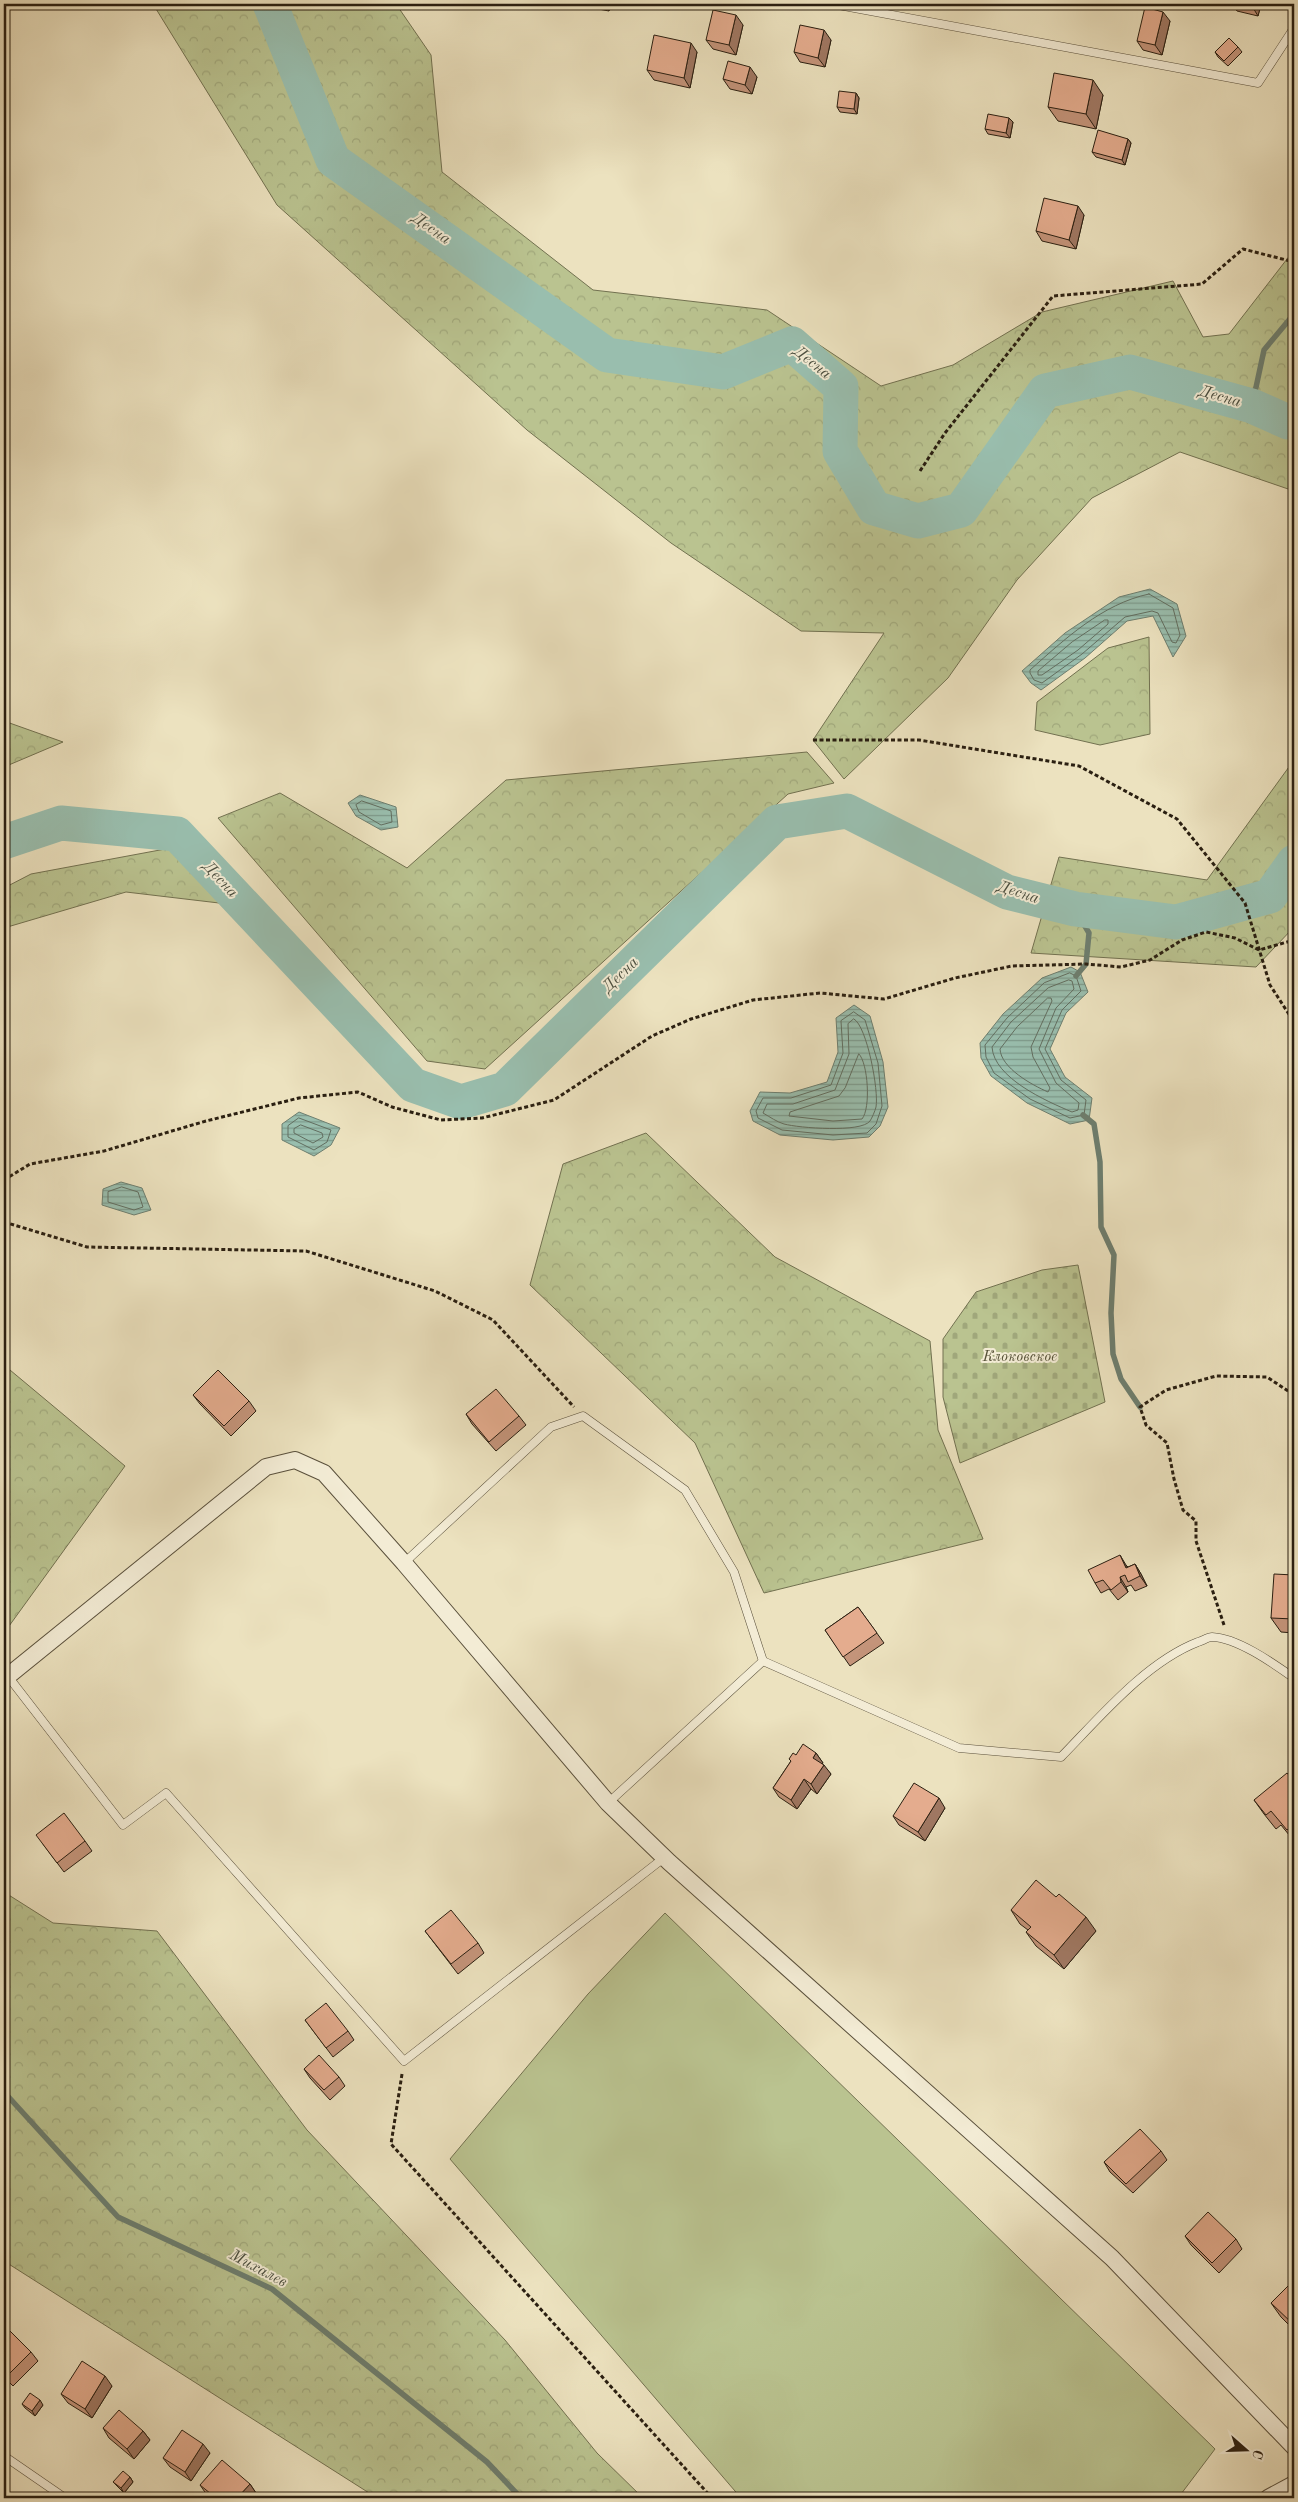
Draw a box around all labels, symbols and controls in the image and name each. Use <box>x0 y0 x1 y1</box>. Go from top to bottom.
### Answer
water label: Десна <box>407 209 453 248</box>
water label: Десна <box>789 342 834 383</box>
water label: Десна <box>1195 383 1243 411</box>
water label: Десна <box>198 857 241 901</box>
water label: Десна <box>993 878 1041 907</box>
water label: Десна <box>599 954 642 997</box>
park label: Клоковское <box>982 1350 1057 1365</box>
water label: Михалев <box>226 2247 290 2291</box>
north arrow <box>1220 2424 1270 2474</box>
text: С <box>1249 2447 1265 2461</box>

